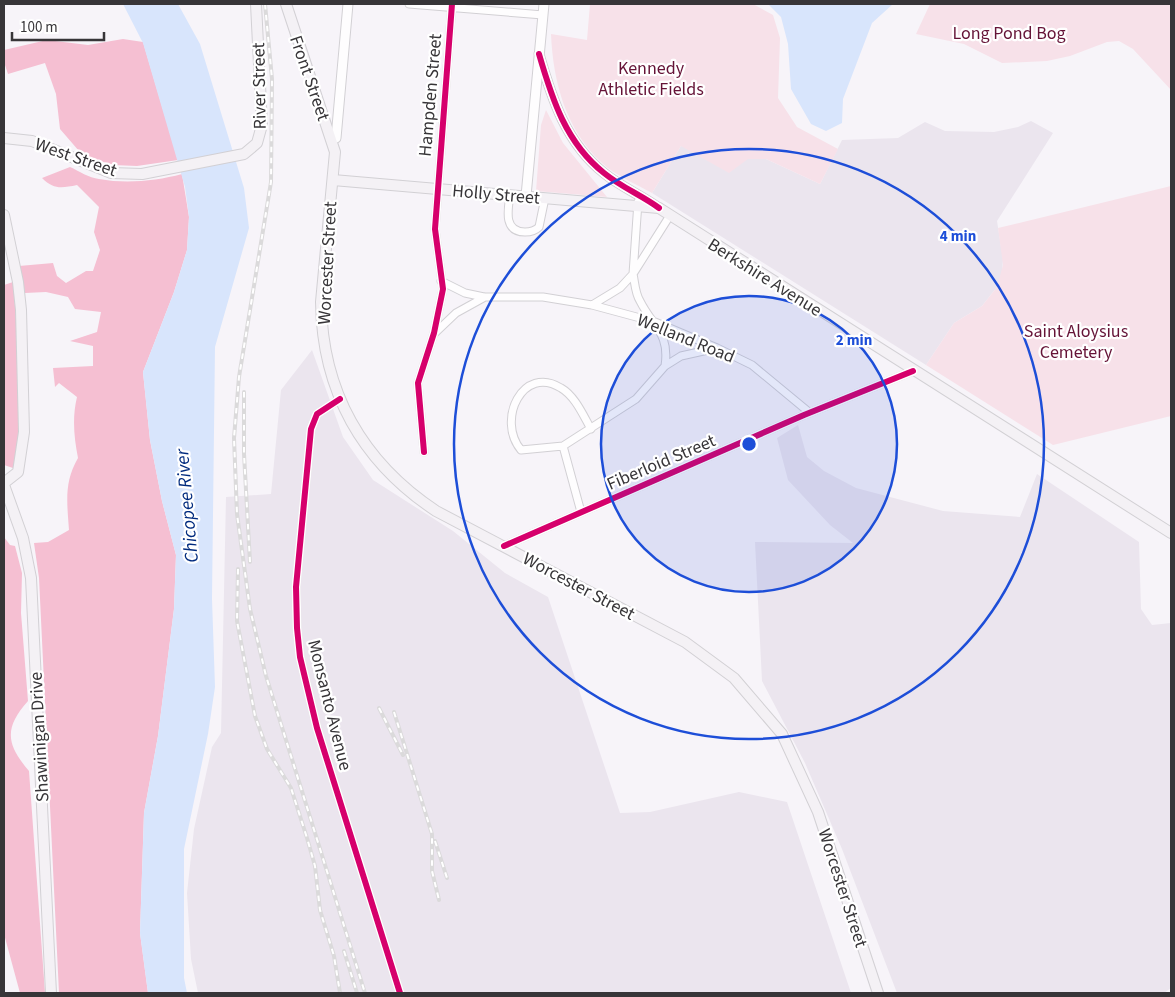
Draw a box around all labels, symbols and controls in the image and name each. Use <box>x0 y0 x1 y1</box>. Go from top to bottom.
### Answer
scale bar <box>12 10 105 42</box>
text: 100 m <box>20 17 58 38</box>
park label: Long Pond Bog <box>952 21 1066 46</box>
street label: Front Street <box>283 32 336 124</box>
street label: Hampden Street <box>413 33 448 157</box>
street label: River Street <box>246 42 273 130</box>
park label: Kennedy Athletic Fields <box>598 56 704 102</box>
street label: West Street <box>32 132 120 183</box>
street label: Holly Street <box>451 178 541 211</box>
street label: Worcester Street <box>312 201 343 325</box>
text: 4 min <box>940 226 976 247</box>
street label: Berkshire Avenue <box>703 232 827 323</box>
street label: Welland Road <box>633 308 738 369</box>
park label: Saint Aloysius Cemetery <box>1024 319 1128 365</box>
text: 2 min <box>836 330 872 351</box>
street label: Fiberloid Street <box>603 428 719 497</box>
centre of rings <box>740 435 758 453</box>
water label: Chicopee River <box>169 446 206 564</box>
street label: Worcester Street <box>518 546 639 626</box>
street label: Monsanto Avenue <box>301 637 358 773</box>
street label: Shawinigan Drive <box>24 671 55 803</box>
street label: Worcester Street <box>812 826 874 951</box>

